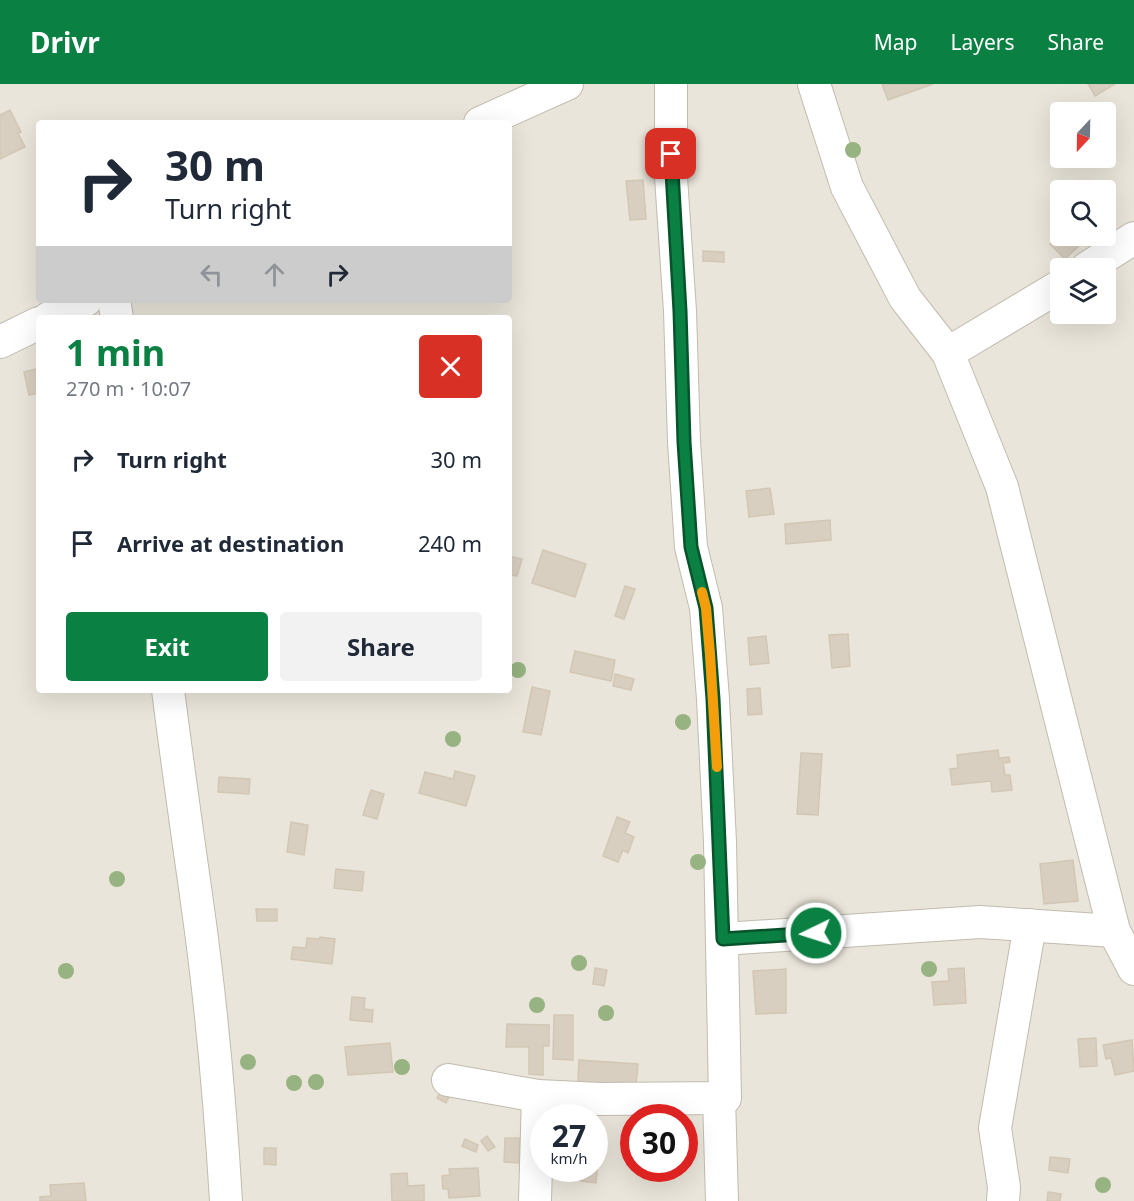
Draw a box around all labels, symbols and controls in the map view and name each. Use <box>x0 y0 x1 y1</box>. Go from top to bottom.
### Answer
text: Drivr <box>30 23 100 61</box>
text: Map <box>874 28 918 56</box>
text: Layers <box>951 28 1015 56</box>
text: Share <box>1048 28 1104 56</box>
north arrow <box>1050 102 1116 168</box>
map controls <box>1050 102 1116 324</box>
pin <box>645 128 696 179</box>
text: 30 m <box>165 136 265 193</box>
icon: arrive <box>654 137 687 170</box>
icon: right <box>66 144 144 222</box>
button: search <box>1050 180 1116 246</box>
text: Turn right <box>165 190 291 227</box>
icon: left <box>195 258 228 291</box>
icon: ahead <box>258 258 291 291</box>
icon: right <box>321 258 354 291</box>
button: layers <box>1050 258 1116 324</box>
text: 1 min <box>66 328 165 377</box>
button: close <box>419 335 482 398</box>
text: 270 m · 10:07 <box>66 375 191 402</box>
icon: right <box>66 443 99 476</box>
text: Turn right <box>117 444 227 474</box>
text: 30 m <box>431 444 482 474</box>
icon: arrive <box>66 527 99 560</box>
text: Arrive at destination <box>117 528 344 558</box>
text: 240 m <box>418 528 482 558</box>
button: Exit <box>66 612 268 681</box>
button: Share <box>280 612 482 681</box>
position arrow <box>784 901 848 965</box>
speed limit sign: 30 <box>620 1104 698 1182</box>
text: 27 <box>552 1115 586 1156</box>
text: km/h <box>551 1148 587 1168</box>

